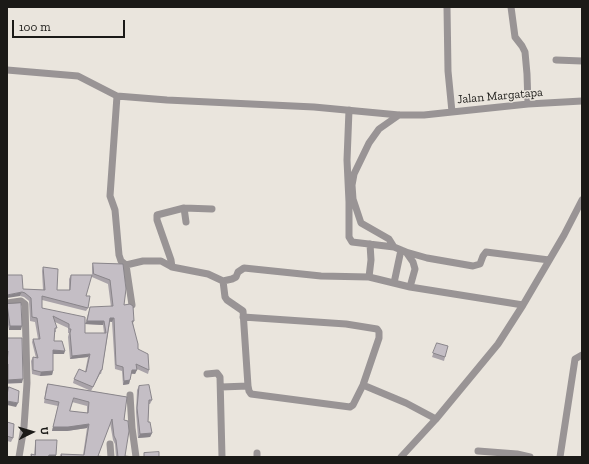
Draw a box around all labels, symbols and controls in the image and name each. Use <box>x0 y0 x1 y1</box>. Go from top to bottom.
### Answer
scale bar <box>14 12 127 38</box>
text: 100 m <box>19 20 51 34</box>
street label: Jalan Margatapa <box>457 85 543 107</box>
north arrow <box>12 412 52 452</box>
text: U <box>38 426 51 435</box>

